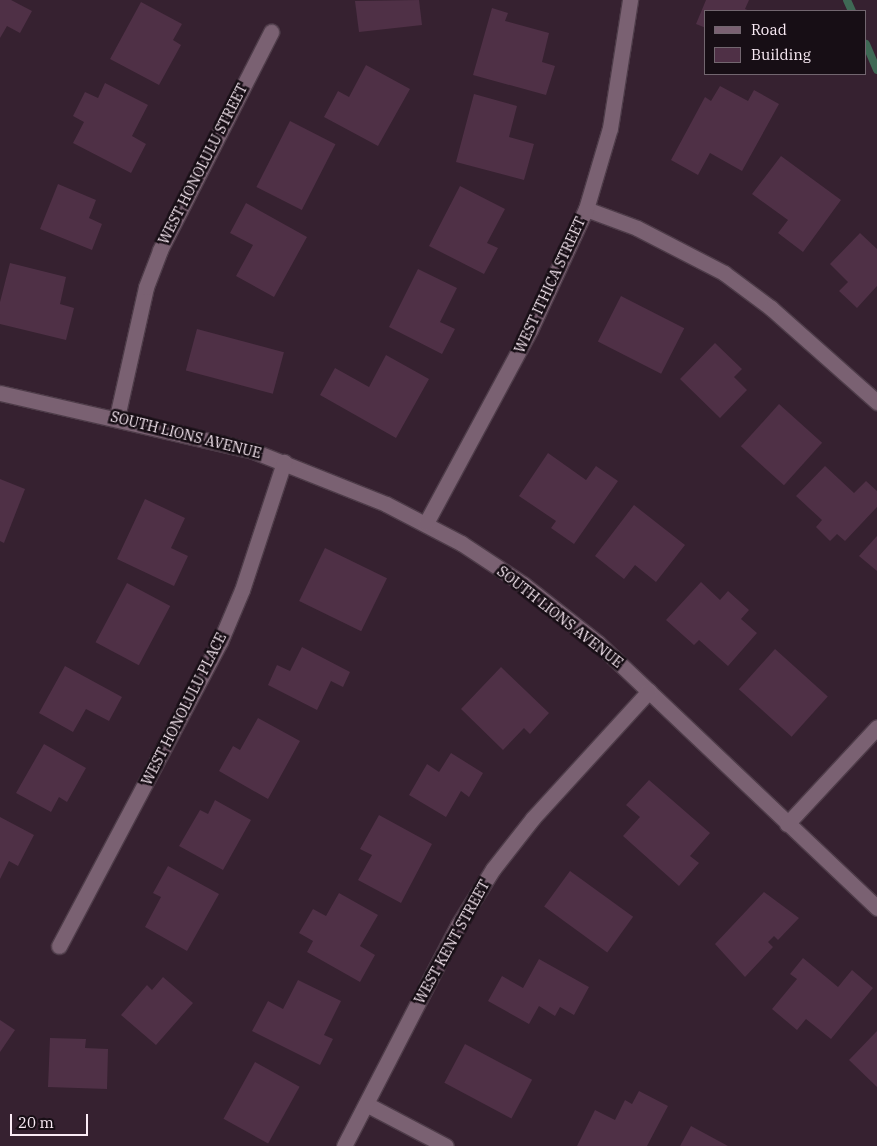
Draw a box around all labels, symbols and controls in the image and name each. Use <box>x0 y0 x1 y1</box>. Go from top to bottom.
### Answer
legend <box>704 10 867 75</box>
text: Road <box>751 20 787 39</box>
text: Building <box>751 45 811 64</box>
street label: WEST HONOLULU STREET <box>155 81 251 247</box>
street label: WEST ITHICA STREET <box>511 214 589 356</box>
street label: SOUTH LIONS AVENUE <box>109 408 263 462</box>
street label: SOUTH LIONS AVENUE <box>494 563 626 671</box>
street label: WEST HONOLULU PLACE <box>138 630 230 788</box>
street label: WEST KENT STREET <box>411 877 493 1007</box>
scale bar <box>12 1104 90 1136</box>
text: 20 m <box>18 1113 54 1132</box>

